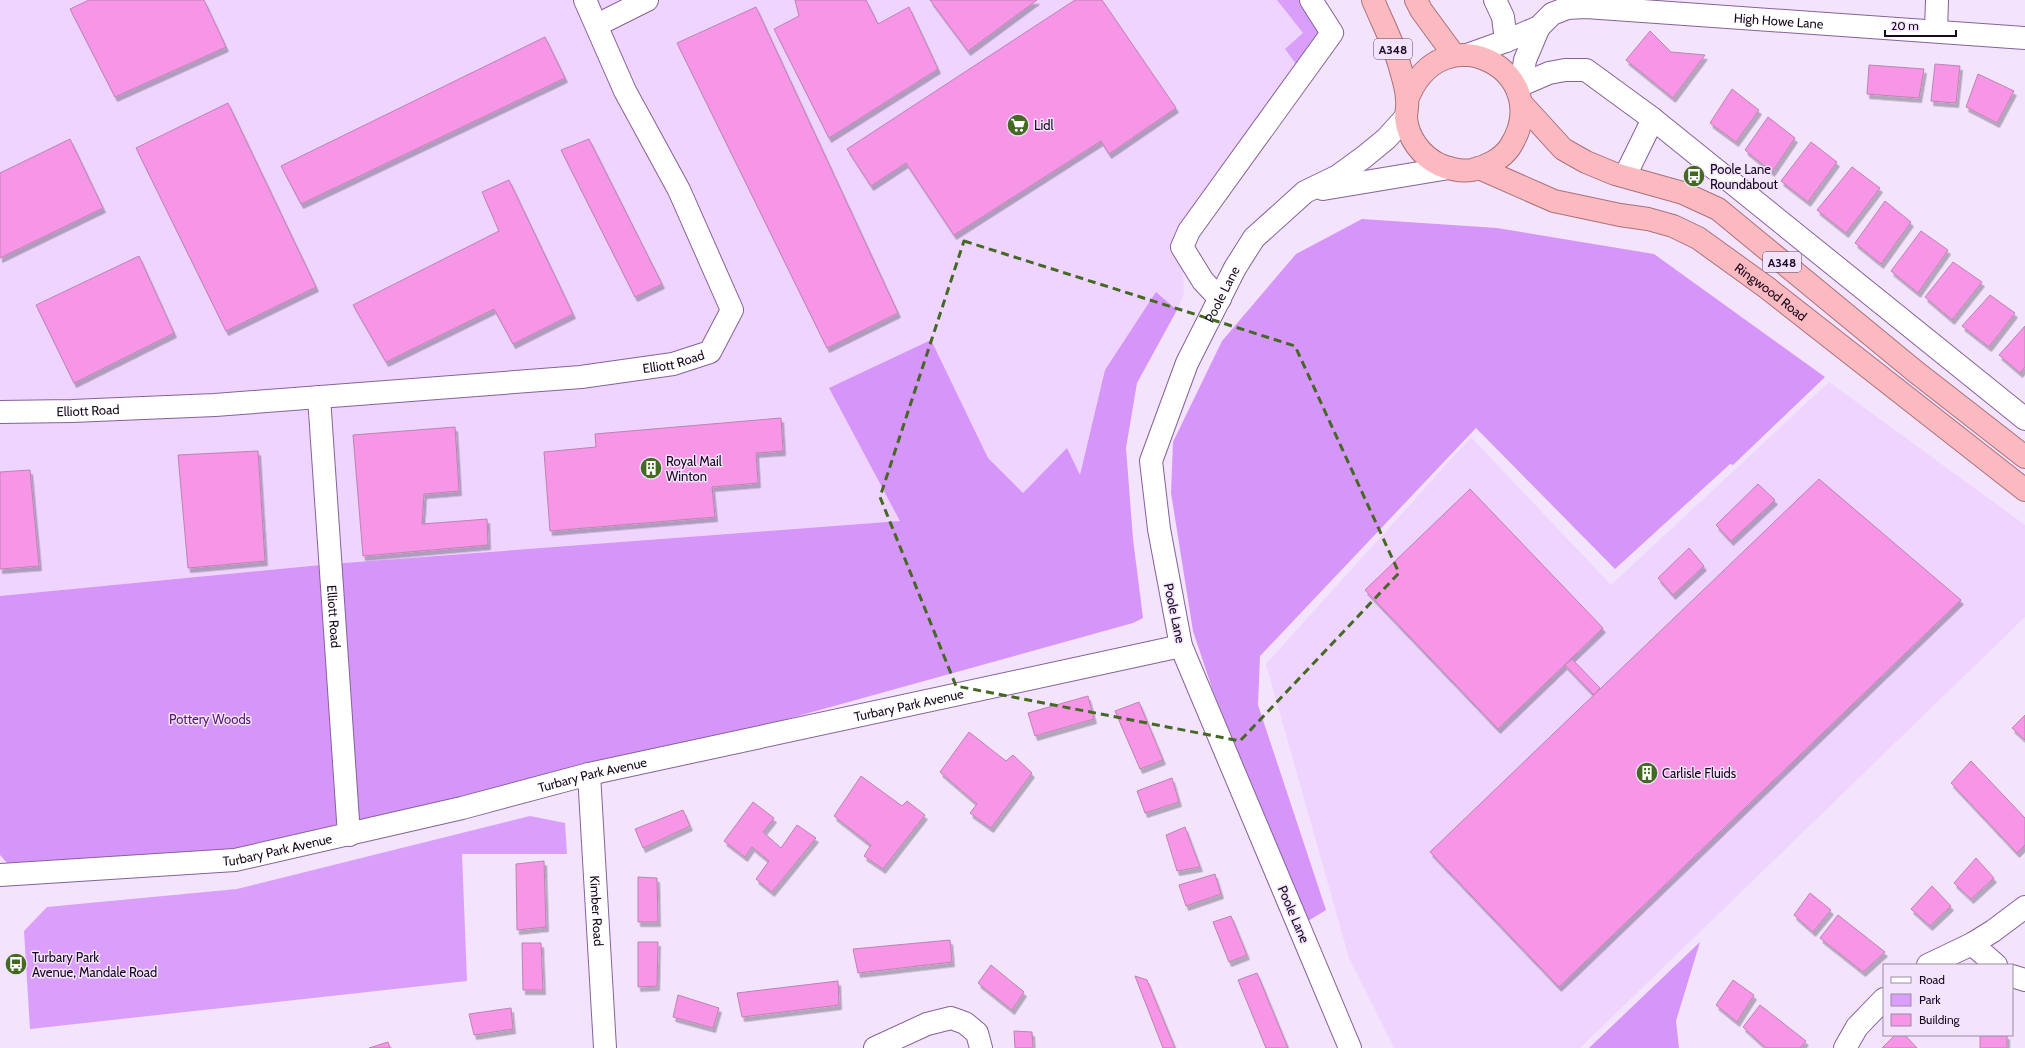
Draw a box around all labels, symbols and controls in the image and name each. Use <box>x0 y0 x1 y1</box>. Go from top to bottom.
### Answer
street label: High Howe Lane <box>1733 9 1824 32</box>
scale bar <box>1885 12 1956 38</box>
text: 20 m <box>1891 18 1919 33</box>
road number: A348 <box>1374 39 1412 59</box>
supermarket icon: Lidl <box>1005 112 1031 138</box>
place label: Lidl <box>1034 117 1054 133</box>
place label: Poole Lane Roundabout <box>1710 161 1778 192</box>
bus stop icon: Poole Lane Roundabout <box>1681 163 1707 189</box>
road number: A348 <box>1763 252 1801 272</box>
street label: Ringwood Road <box>1732 259 1810 324</box>
street label: Poole Lane <box>1201 263 1243 325</box>
street label: Elliott Road <box>642 346 706 376</box>
street label: Elliott Road <box>56 401 120 419</box>
place label: Royal Mail Winton <box>666 453 722 484</box>
building icon: Royal Mail Winton <box>638 455 664 481</box>
street label: Poole Lane <box>1161 582 1189 645</box>
street label: Elliott Road <box>324 584 344 649</box>
street label: Turbary Park Avenue <box>853 685 965 724</box>
park label: Pottery Woods <box>169 711 252 727</box>
street label: Turbary Park Avenue <box>536 754 649 795</box>
building icon: Carlisle Fluids <box>1634 760 1660 786</box>
place label: Carlisle Fluids <box>1662 765 1737 781</box>
street label: Turbary Park Avenue <box>222 830 334 869</box>
street label: Kimber Road <box>587 875 607 947</box>
street label: Poole Lane <box>1275 883 1313 945</box>
place label: Turbary Park Avenue, Mandale Road <box>32 949 157 980</box>
bus stop icon: Turbary Park Avenue, Mandale Road <box>3 951 29 977</box>
legend <box>1883 964 2013 1036</box>
text: Road <box>1919 972 1945 987</box>
text: Park <box>1919 992 1941 1007</box>
text: Building <box>1919 1012 1961 1027</box>

